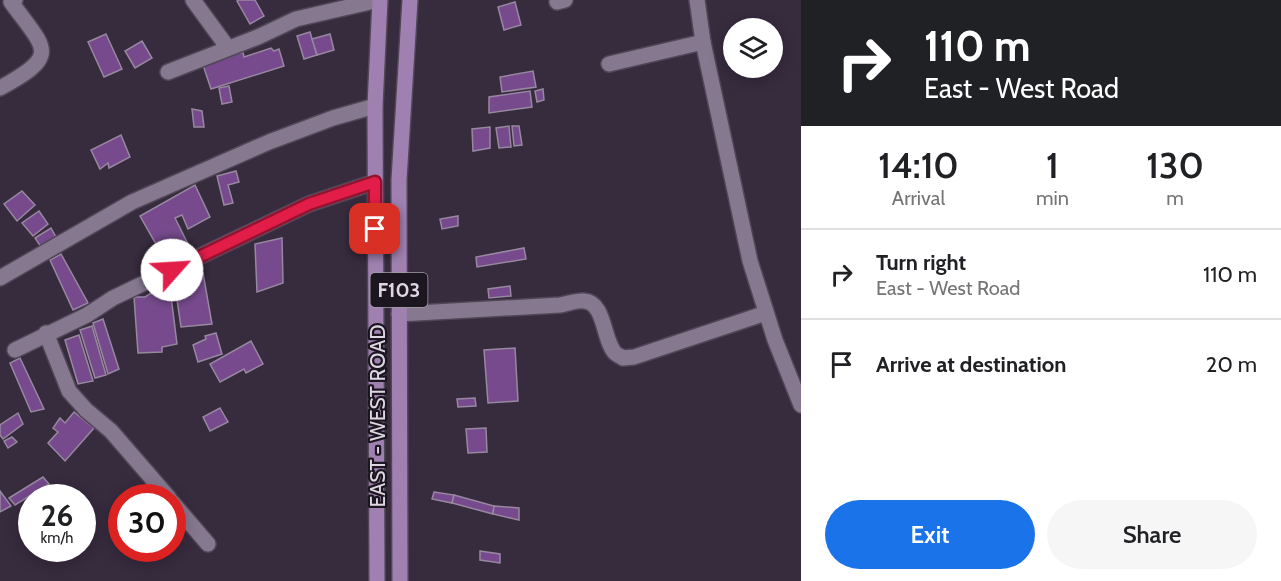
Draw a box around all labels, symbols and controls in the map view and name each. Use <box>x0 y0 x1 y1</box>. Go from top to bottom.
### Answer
map controls <box>723 18 783 78</box>
button: layers <box>723 18 783 78</box>
text: 110 m <box>924 20 1031 72</box>
icon: right <box>825 24 903 102</box>
text: East - West Road <box>924 72 1119 105</box>
text: 14:10 <box>878 143 959 187</box>
text: 1 <box>1046 143 1059 187</box>
text: 130 <box>1146 143 1204 187</box>
text: Arrival <box>892 186 945 210</box>
text: min <box>1036 186 1069 210</box>
text: m <box>1166 186 1184 210</box>
pin <box>349 203 400 254</box>
icon: arrive <box>358 212 391 245</box>
position arrow <box>140 238 204 302</box>
text: Turn right <box>876 249 966 276</box>
icon: right <box>825 258 858 291</box>
text: 110 m <box>1203 261 1257 288</box>
road number: F103 <box>370 273 428 307</box>
text: East - West Road <box>876 276 1020 300</box>
street label: EAST - WEST ROAD <box>365 325 390 507</box>
icon: arrive <box>825 348 858 381</box>
text: Arrive at destination <box>876 351 1066 378</box>
text: 20 m <box>1206 351 1257 378</box>
speed limit sign: 30 <box>108 484 186 562</box>
text: 26 <box>41 497 73 534</box>
button: Exit <box>825 500 1035 569</box>
button: Share <box>1047 500 1257 569</box>
text: km/h <box>41 529 73 547</box>

